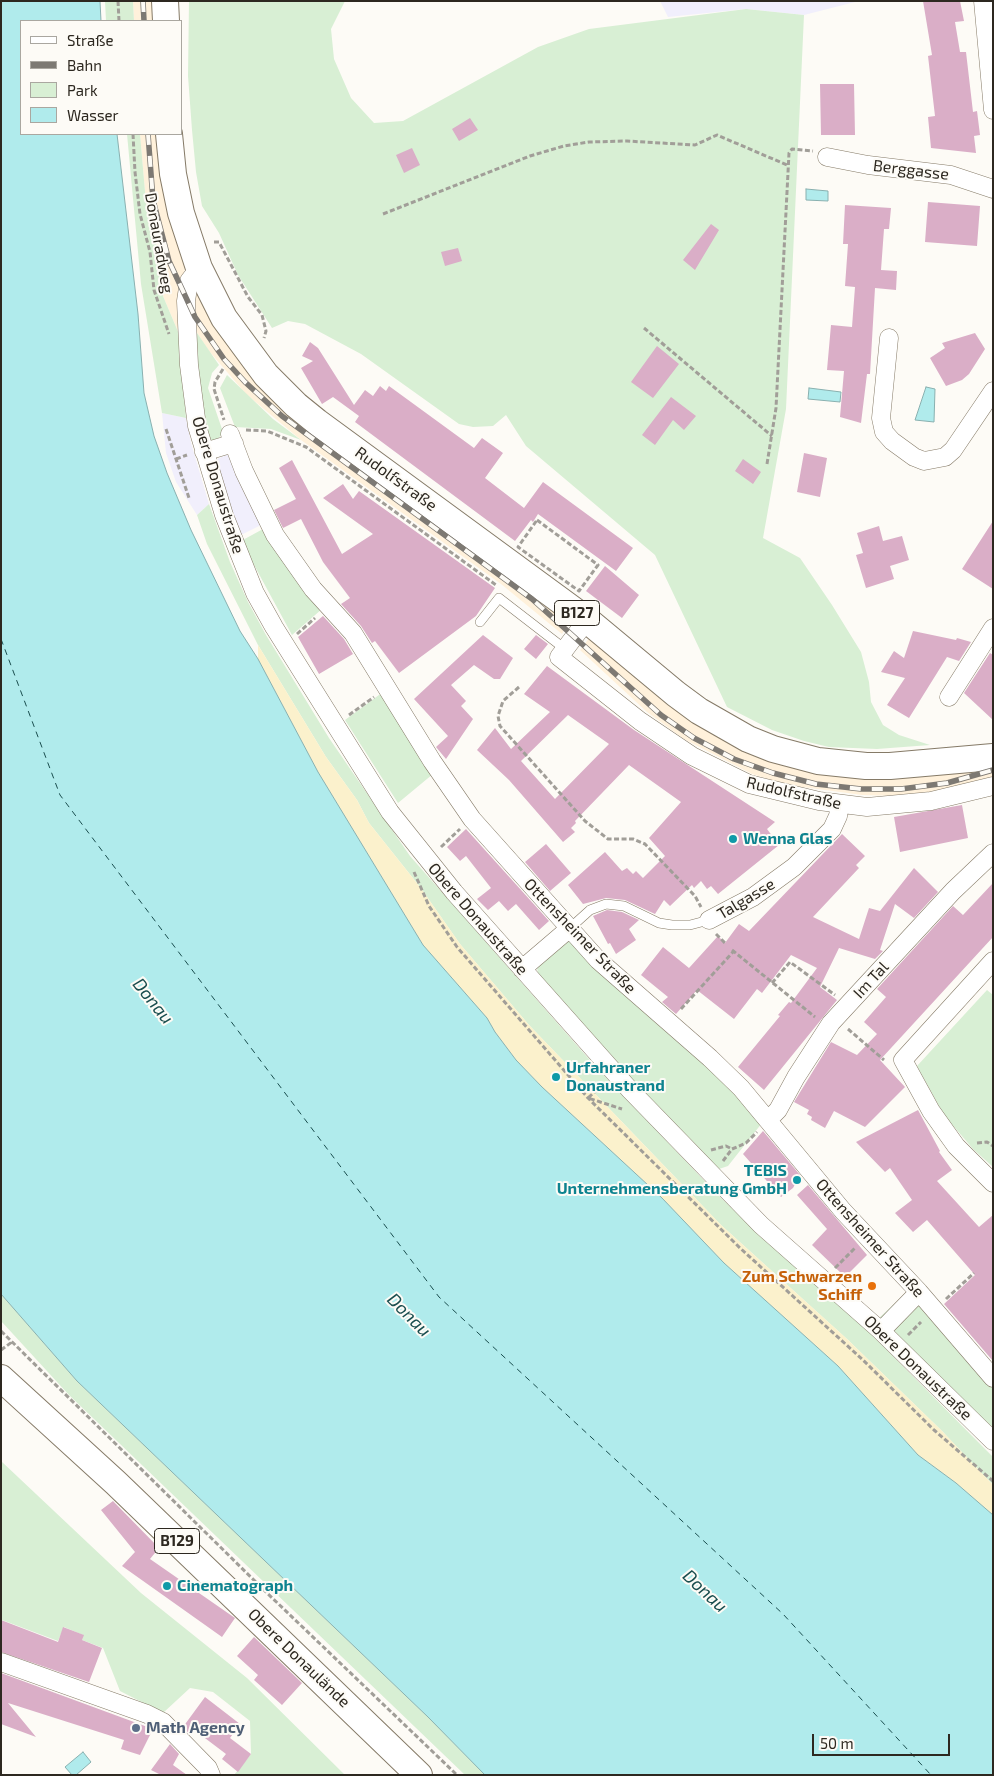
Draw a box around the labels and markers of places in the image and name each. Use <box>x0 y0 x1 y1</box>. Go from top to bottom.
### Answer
place label: Wenna Glas <box>743 829 832 849</box>
marker: Wenna Glas <box>727 833 739 845</box>
place label: Urfahraner Donaustrand <box>566 1058 665 1096</box>
marker: Urfahraner Donaustrand <box>550 1071 562 1083</box>
place label: TEBIS Unternehmensberatung GmbH <box>557 1161 787 1199</box>
marker: TEBIS Unternehmensberatung GmbH <box>791 1174 803 1186</box>
place label: Zum Schwarzen Schiff <box>742 1267 862 1305</box>
marker: Zum Schwarzen Schiff <box>866 1280 878 1292</box>
place label: Cinematograph <box>177 1576 293 1596</box>
marker: Cinematograph <box>161 1580 173 1592</box>
place label: Math Agency <box>146 1718 245 1738</box>
marker: Math Agency <box>130 1722 142 1734</box>

